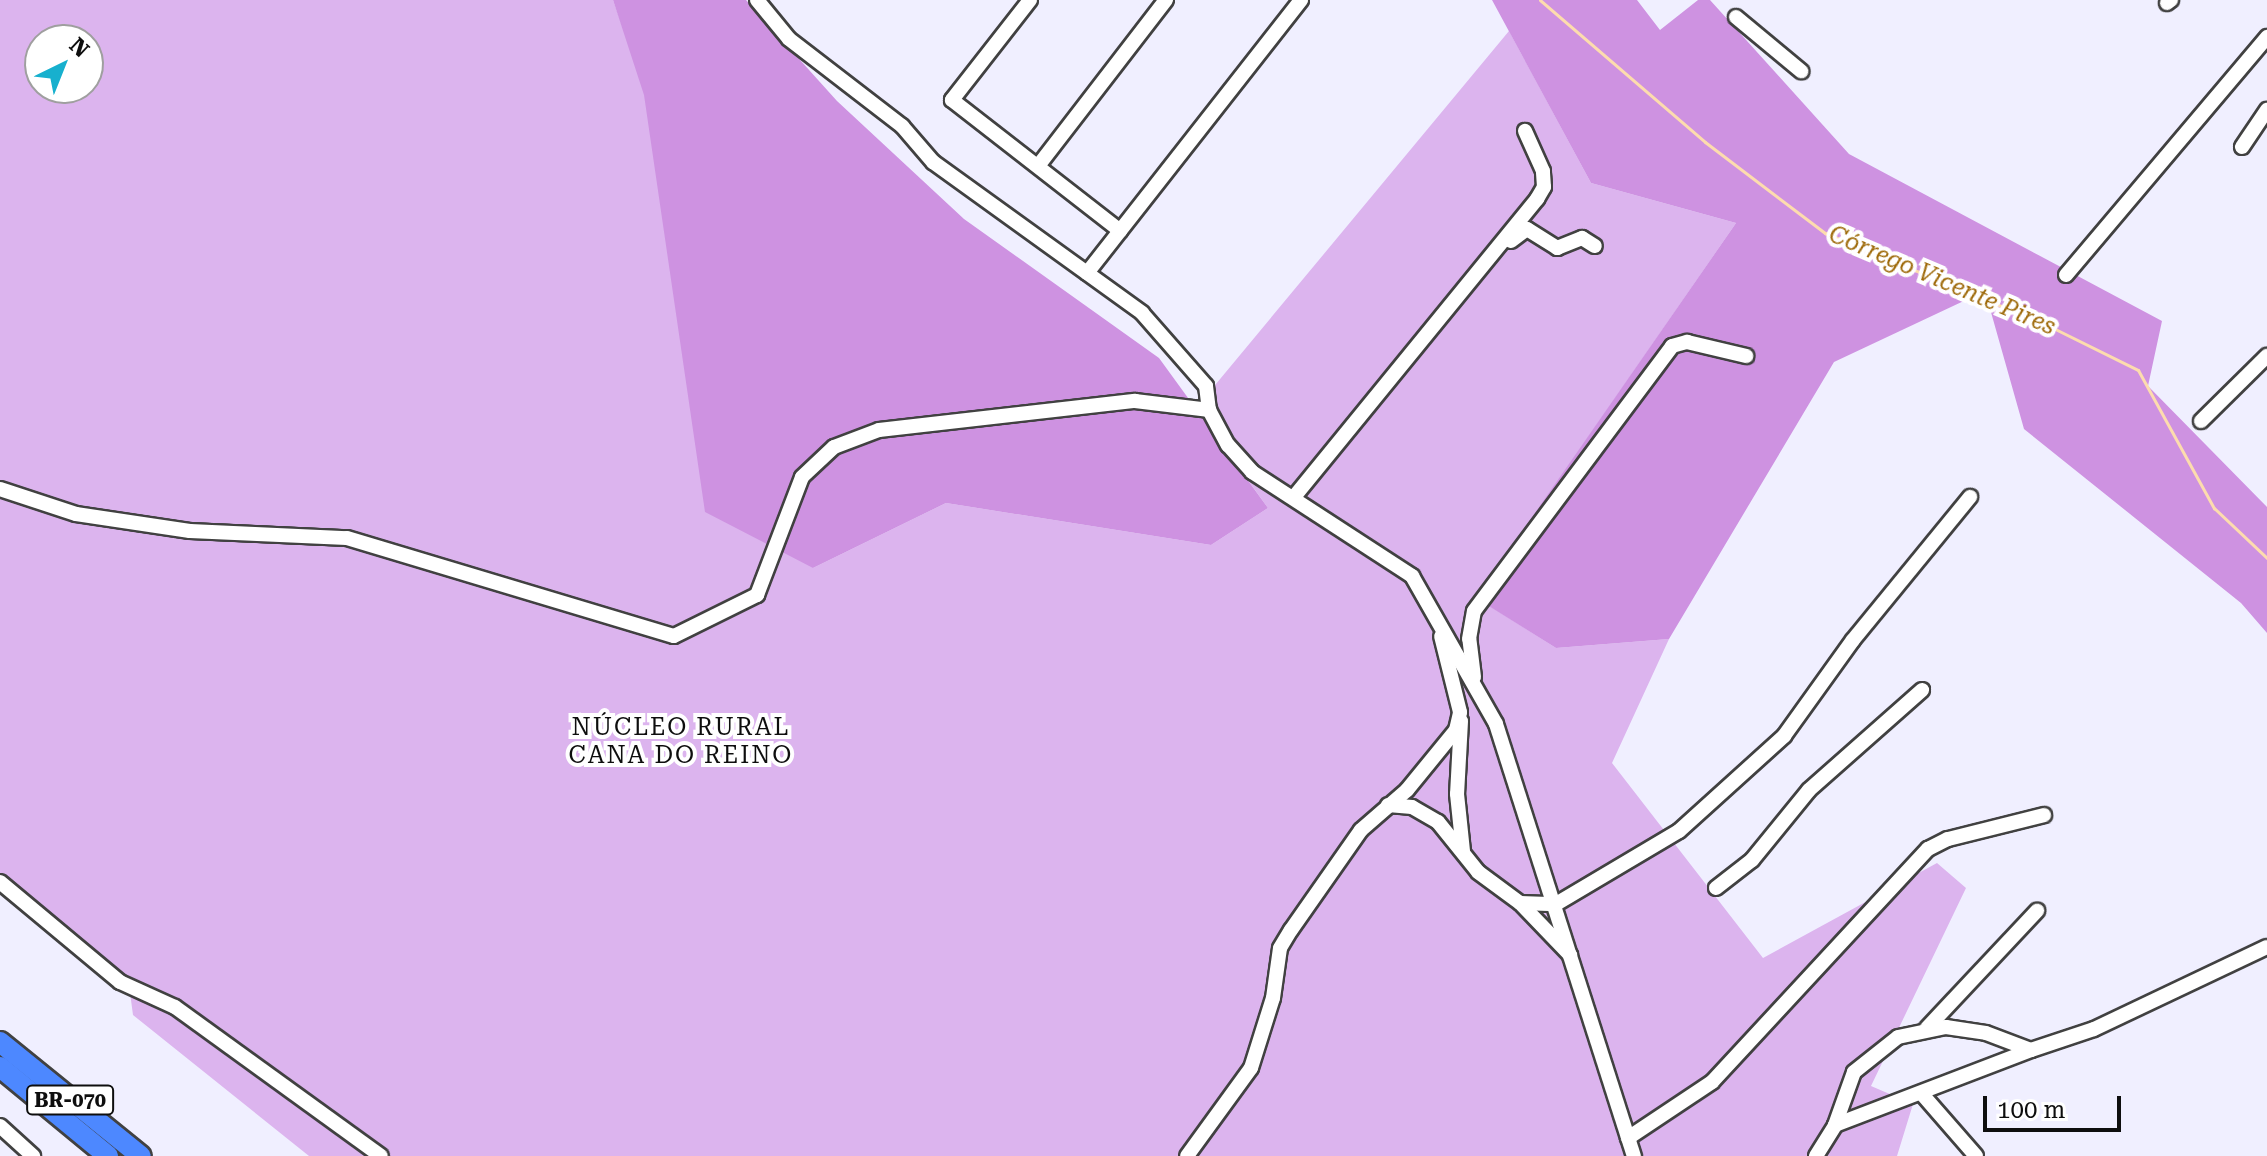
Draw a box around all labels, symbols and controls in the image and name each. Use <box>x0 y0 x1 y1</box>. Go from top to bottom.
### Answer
north arrow <box>24 24 104 104</box>
text: N <box>65 33 94 62</box>
water label: Córrego Vicente Pires <box>1824 220 2060 342</box>
district label: NÚCLEO RURAL CANA DO REINO <box>569 714 793 770</box>
scale bar <box>1987 1080 2125 1130</box>
road number: BR-070 <box>26 1084 114 1116</box>
text: 100 m <box>1997 1096 2065 1124</box>

